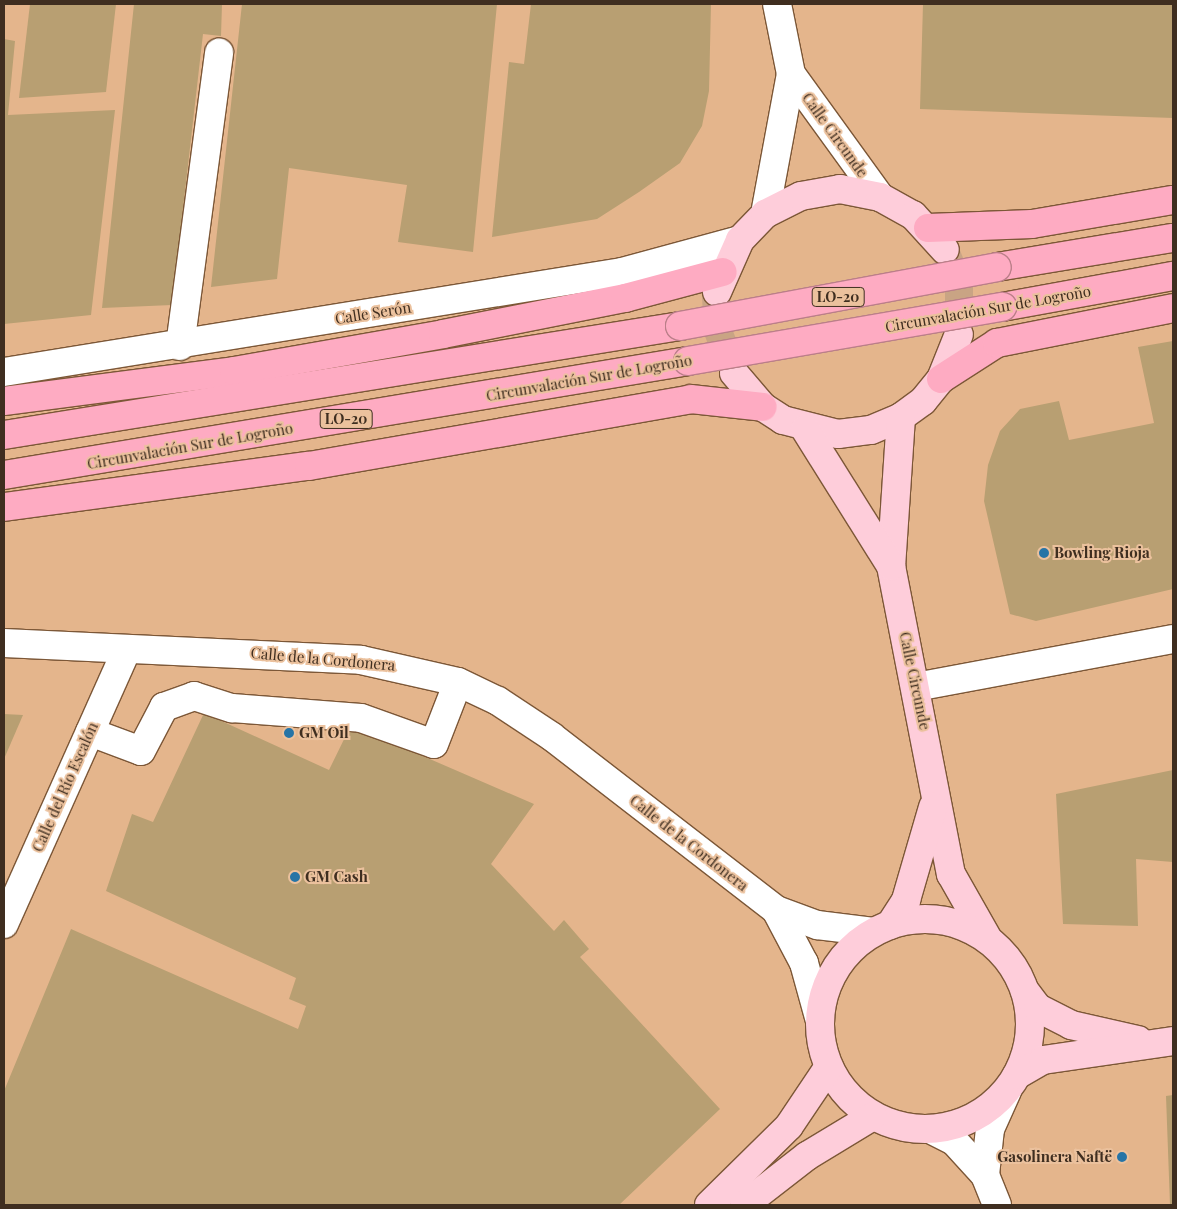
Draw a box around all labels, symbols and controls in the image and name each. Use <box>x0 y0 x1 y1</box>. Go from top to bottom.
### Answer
street label: Calle Circunde <box>798 89 872 181</box>
street label: Circunvalación Sur de Logroño <box>884 282 1092 336</box>
road number: LO-20 <box>810 286 866 308</box>
street label: Calle Serón <box>334 298 412 328</box>
street label: Circunvalación Sur de Logroño <box>485 351 693 405</box>
road number: LO-20 <box>318 408 374 430</box>
street label: Circunvalación Sur de Logroño <box>86 419 294 473</box>
place label: Bowling Rioja <box>1054 544 1150 562</box>
marker: Bowling Rioja <box>1038 547 1050 559</box>
street label: Calle Circunde <box>896 630 934 732</box>
street label: Calle de la Cordonera <box>250 644 396 674</box>
street label: Calle del Río Escalón <box>28 719 102 855</box>
place label: GM Oil <box>299 724 349 742</box>
marker: GM Oil <box>283 727 295 739</box>
street label: Calle de la Cordonera <box>626 791 752 895</box>
place label: GM Cash <box>305 868 368 886</box>
marker: GM Cash <box>289 871 301 883</box>
place label: Gasolinera Naftë <box>997 1148 1112 1166</box>
marker: Gasolinera Naftë <box>1116 1151 1128 1163</box>

